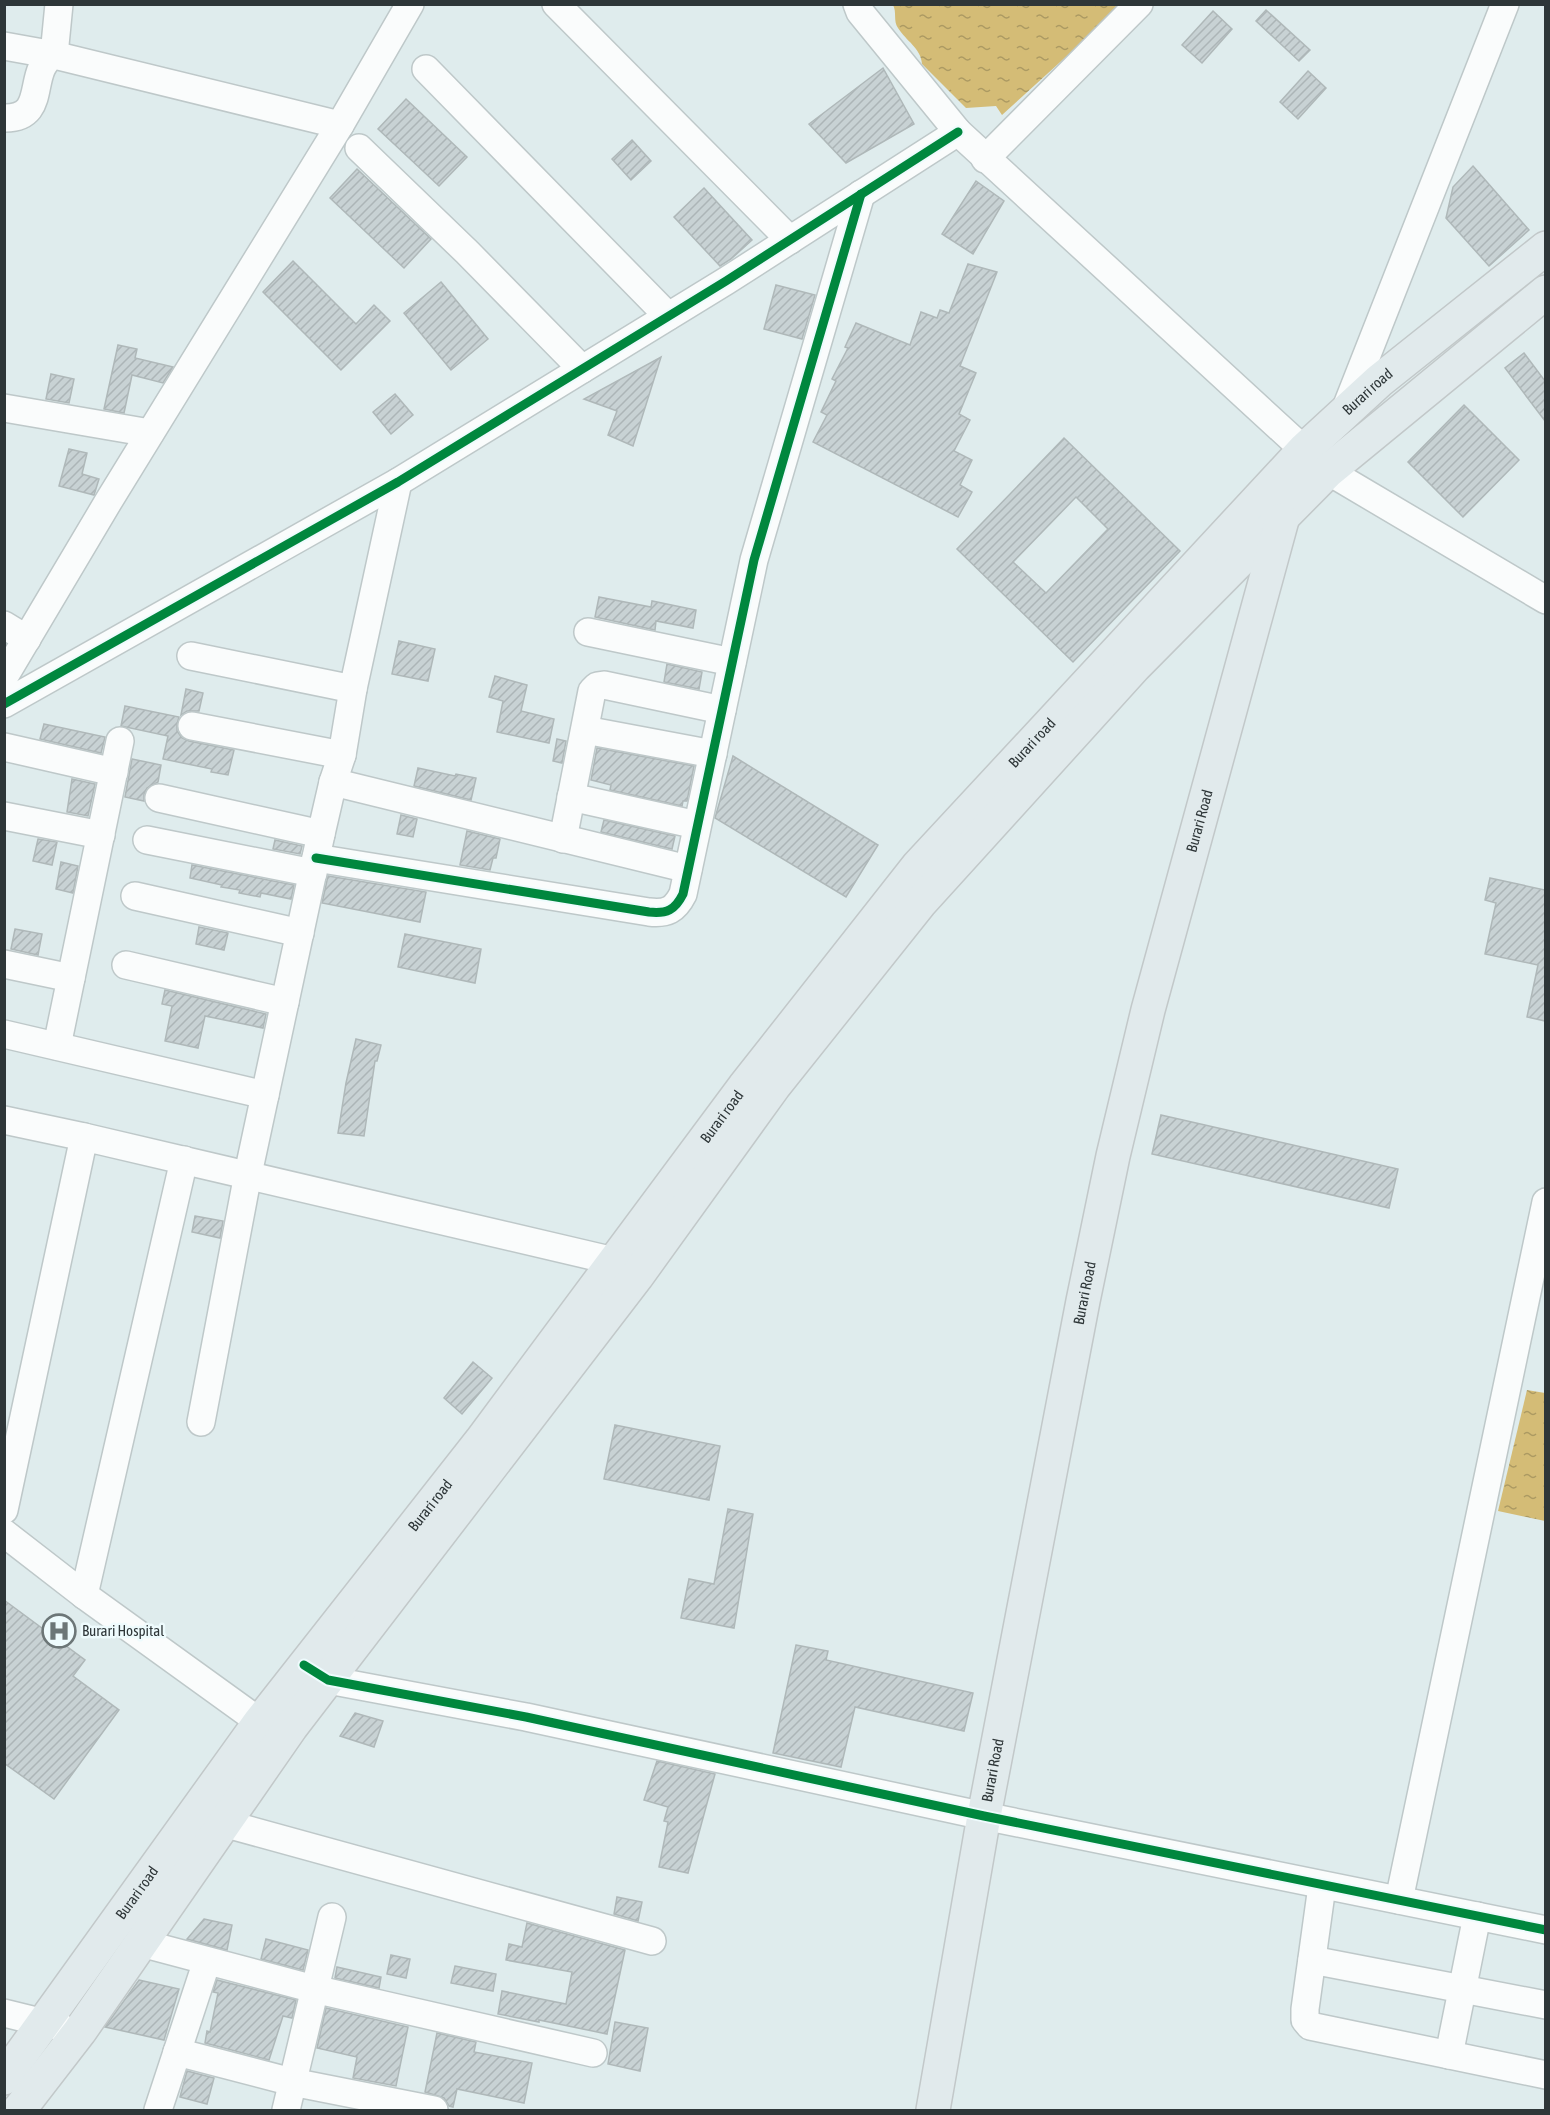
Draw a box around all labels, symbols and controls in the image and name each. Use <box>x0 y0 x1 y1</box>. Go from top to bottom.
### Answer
street label: Burari road <box>1339 365 1396 418</box>
street label: Burari road <box>1005 715 1059 771</box>
street label: Burari Road <box>1183 788 1216 854</box>
street label: Burari road <box>697 1087 747 1146</box>
street label: Burari Road <box>1070 1260 1099 1326</box>
street label: Burari road <box>404 1476 455 1534</box>
hospital icon: Burari Hospital <box>41 1613 77 1649</box>
place label: Burari Hospital <box>82 1622 164 1639</box>
street label: Burari Road <box>978 1737 1007 1803</box>
street label: Burari road <box>112 1863 161 1922</box>

